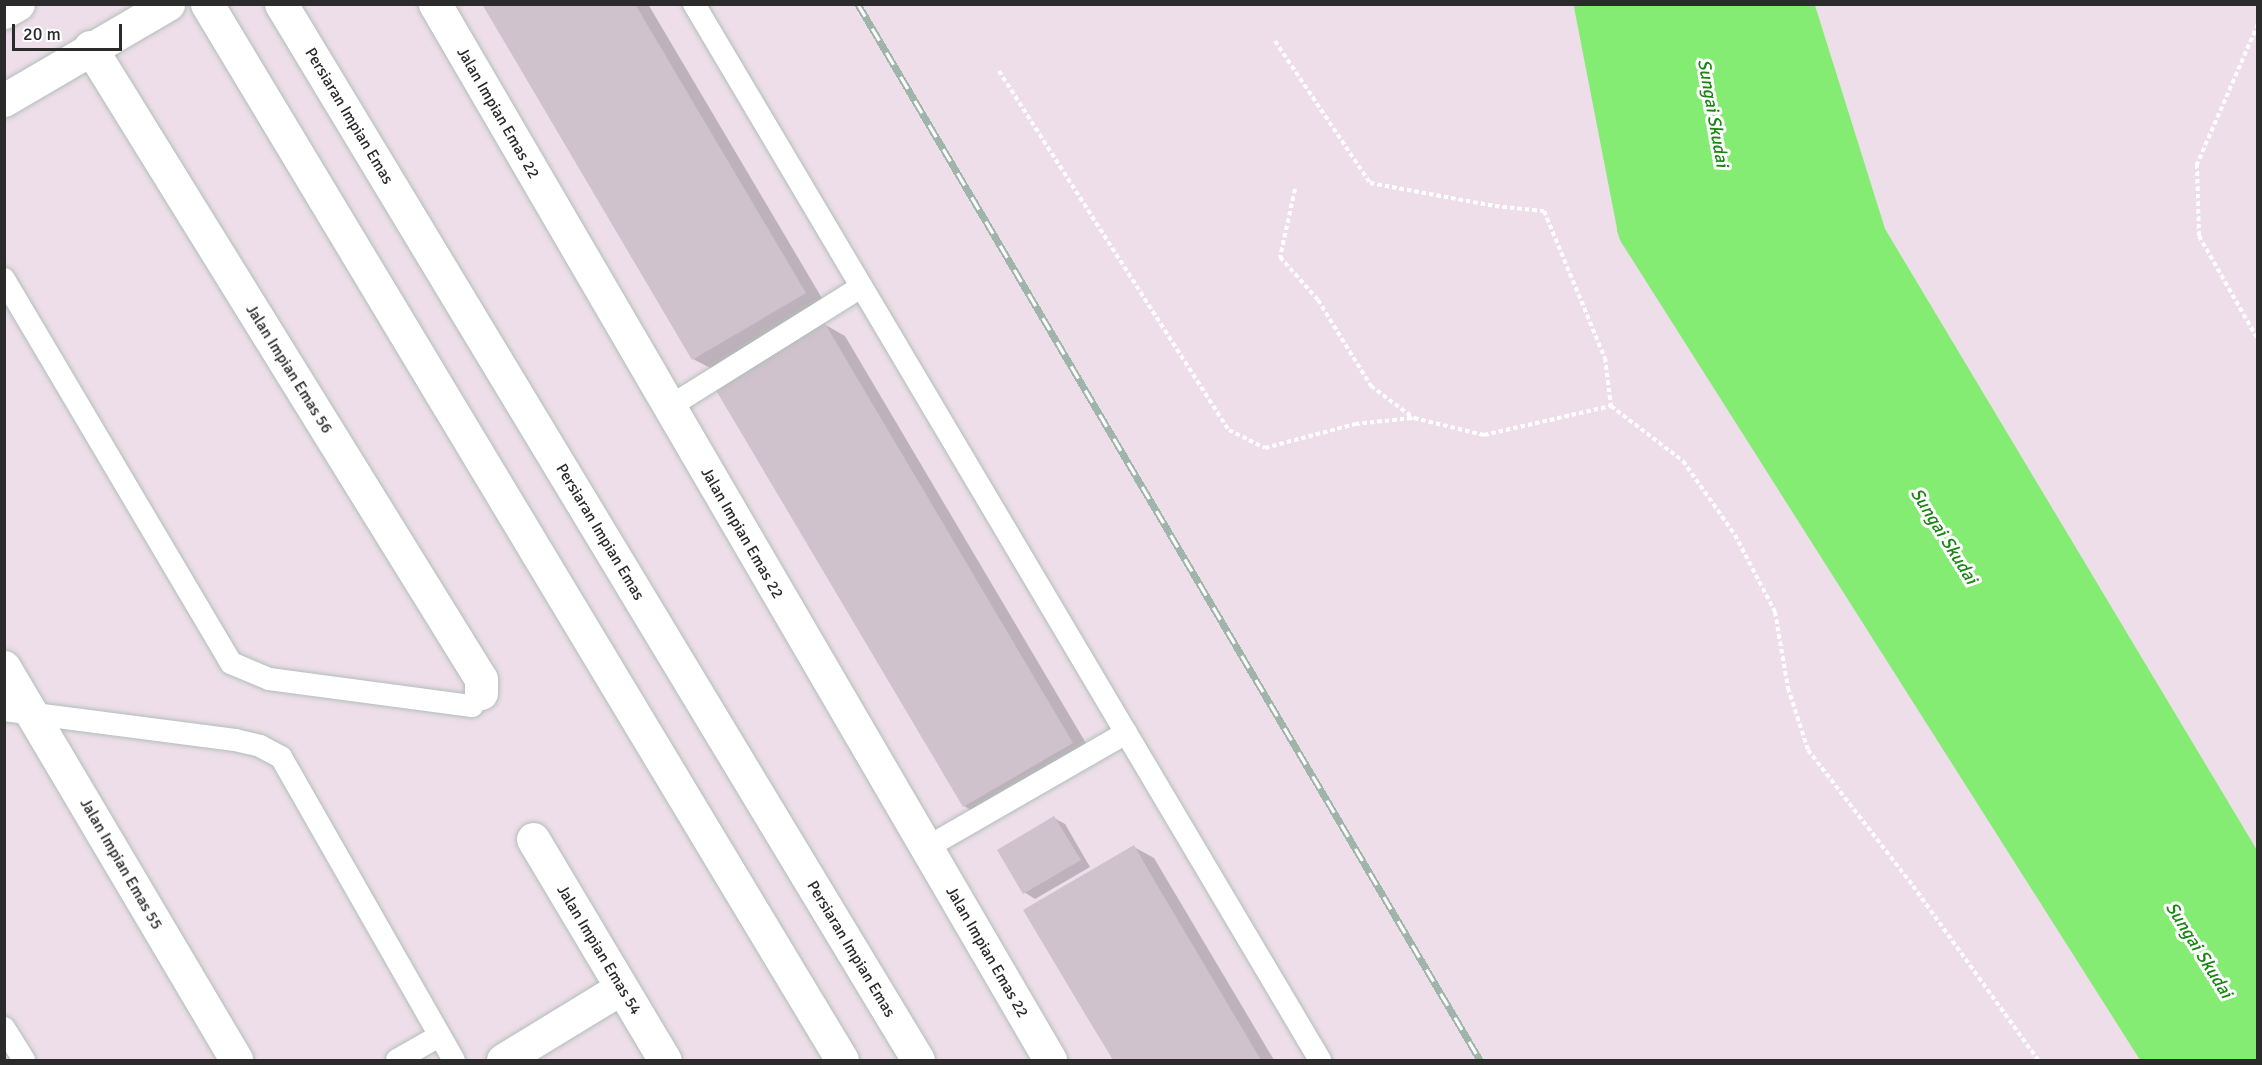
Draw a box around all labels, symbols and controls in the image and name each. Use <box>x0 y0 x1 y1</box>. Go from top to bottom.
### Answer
scale bar <box>15 12 124 50</box>
text: 20 m <box>23 23 61 45</box>
street label: Persiaran Impian Emas <box>301 44 397 188</box>
street label: Jalan Impian Emas 22 <box>453 44 543 182</box>
water label: Sungai Skudai <box>1693 57 1733 169</box>
street label: Jalan Impian Emas 56 <box>242 301 336 437</box>
street label: Persiaran Impian Emas <box>552 460 648 604</box>
street label: Jalan Impian Emas 22 <box>697 464 787 602</box>
water label: Sungai Skudai <box>1906 484 1982 588</box>
street label: Jalan Impian Emas 55 <box>76 795 166 933</box>
street label: Persiaran Impian Emas <box>803 877 899 1021</box>
street label: Jalan Impian Emas 54 <box>553 882 645 1018</box>
street label: Jalan Impian Emas 22 <box>942 883 1032 1021</box>
water label: Sungai Skudai <box>2161 898 2237 1002</box>

